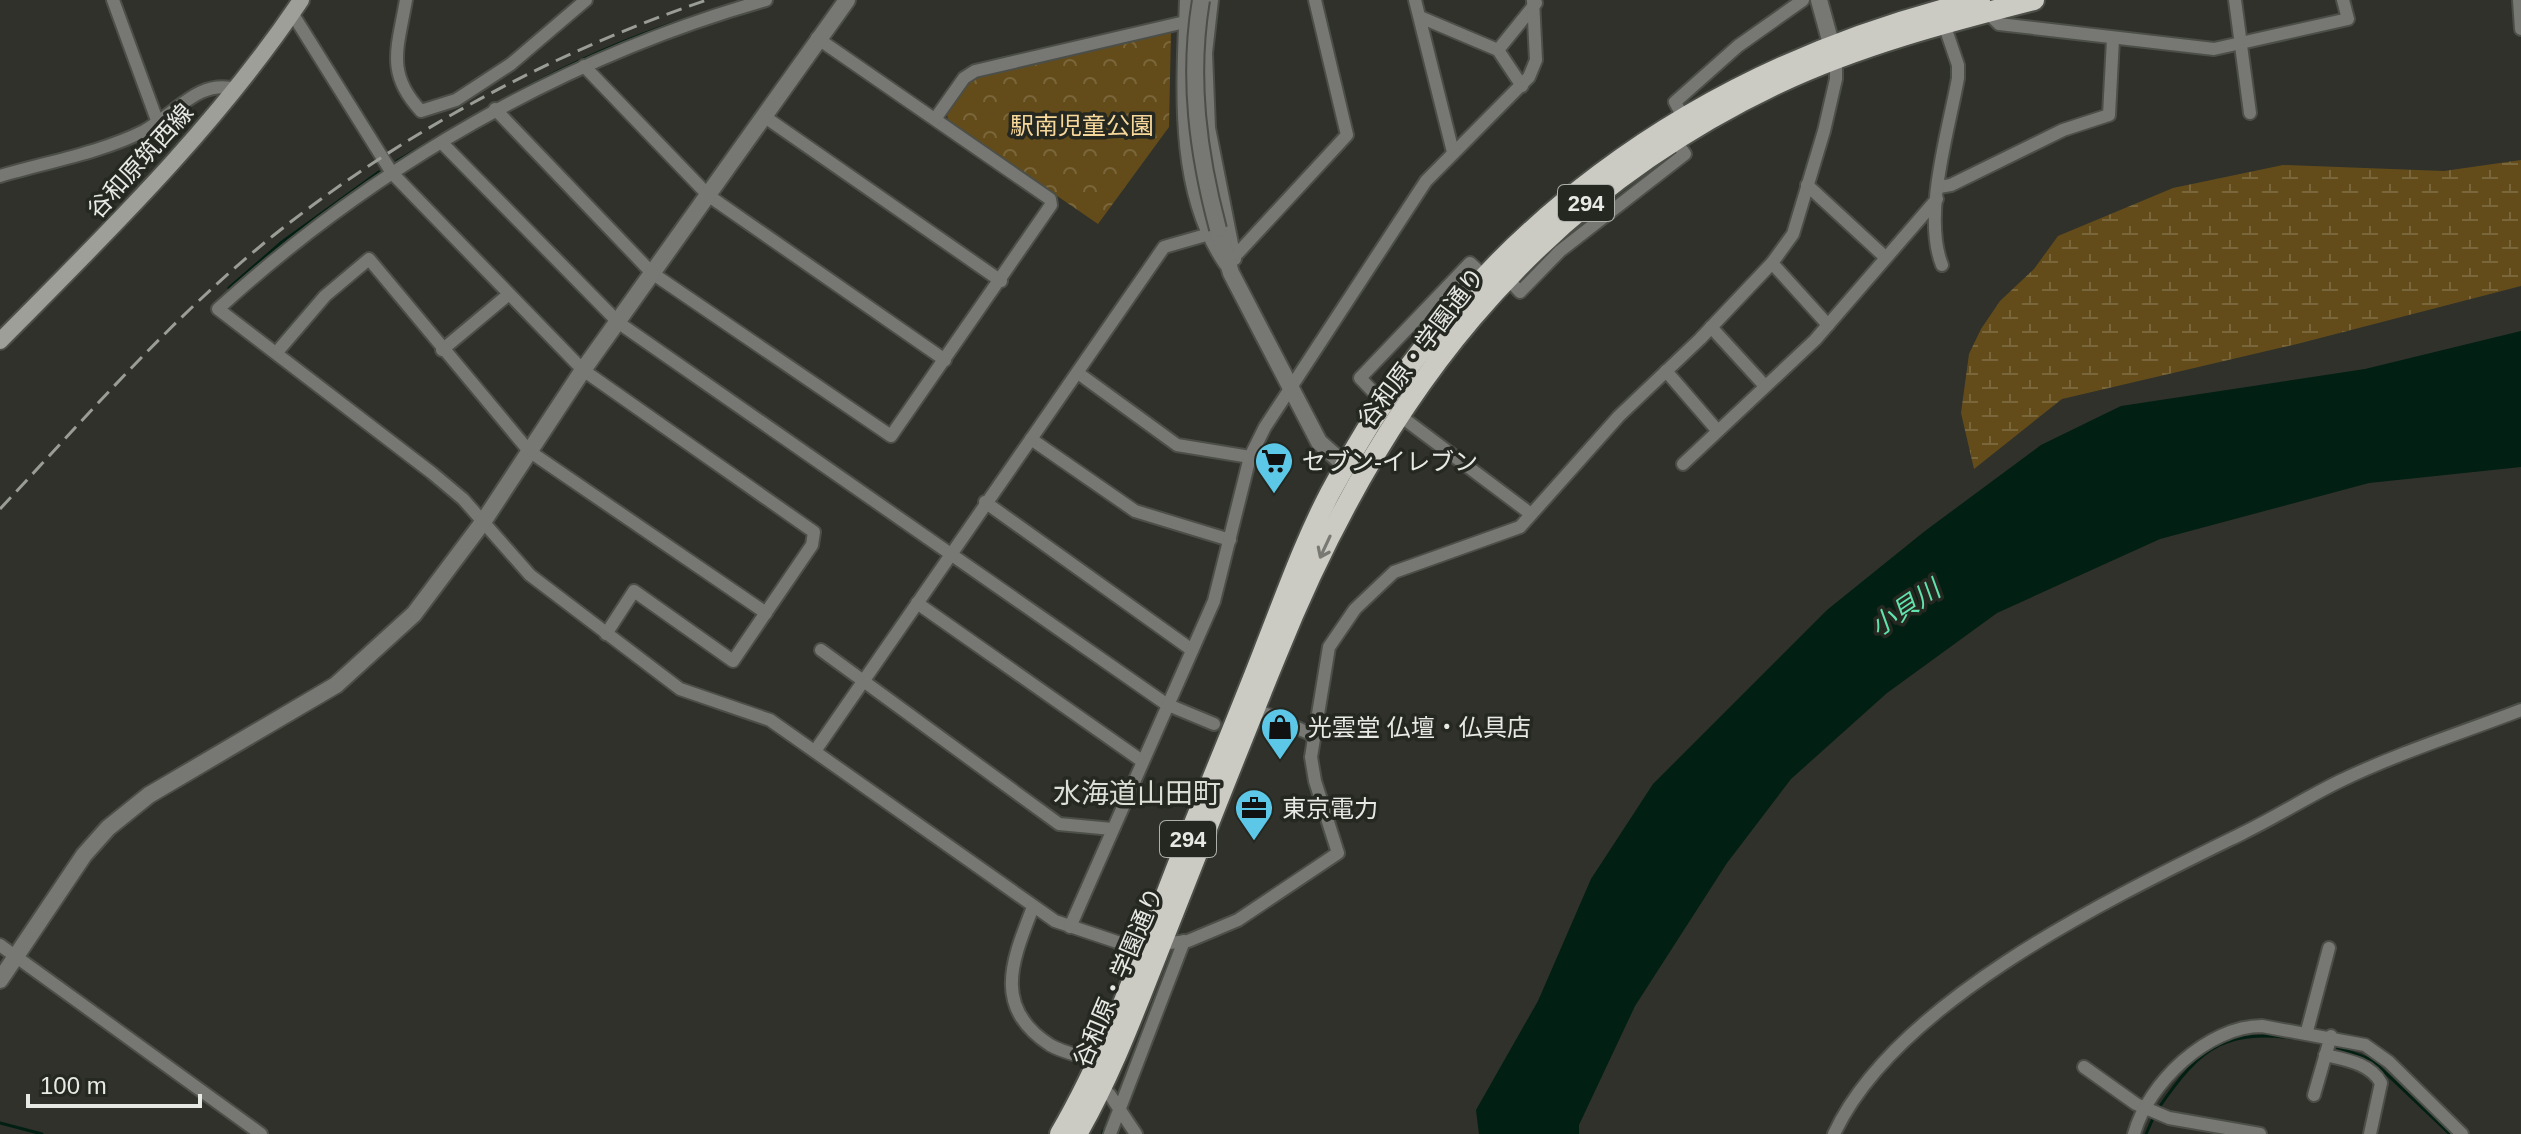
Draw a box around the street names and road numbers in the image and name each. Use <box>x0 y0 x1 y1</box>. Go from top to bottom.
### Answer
street label: 谷和原筑西線 <box>82 98 198 224</box>
road number: 294 <box>1558 185 1614 221</box>
street label: 谷和原・学園通り <box>1352 262 1490 432</box>
road number: 294 <box>1160 821 1216 857</box>
street label: 谷和原・学園通り <box>1068 883 1168 1071</box>

